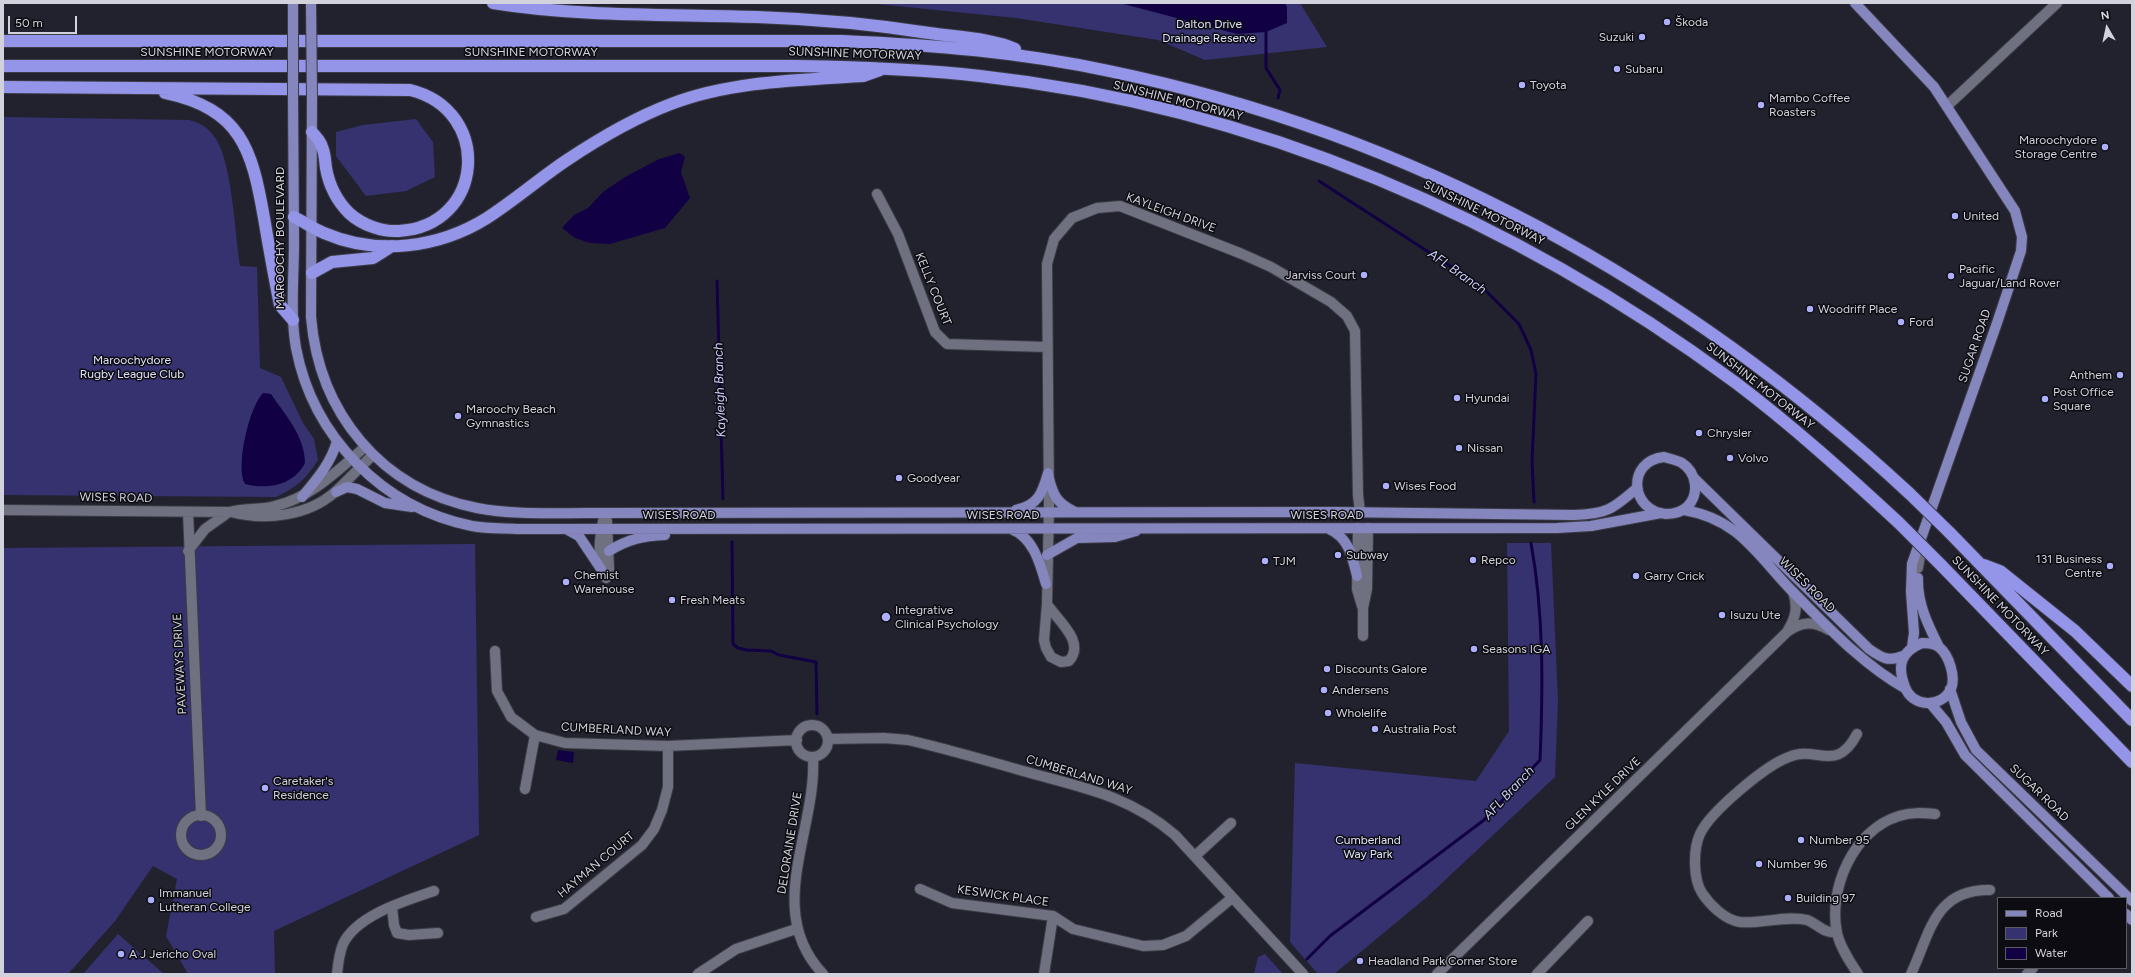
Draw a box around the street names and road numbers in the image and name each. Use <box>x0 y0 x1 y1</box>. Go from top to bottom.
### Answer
street label: SUNSHINE MOTORWAY <box>788 44 922 64</box>
street label: SUNSHINE MOTORWAY <box>140 45 274 59</box>
street label: SUNSHINE MOTORWAY <box>464 45 598 59</box>
street label: SUNSHINE MOTORWAY <box>1112 78 1244 124</box>
street label: MAROOCHY BOULEVARD <box>273 167 287 309</box>
street label: SUNSHINE MOTORWAY <box>1421 177 1547 249</box>
street label: KAYLEIGH DRIVE <box>1124 190 1218 236</box>
street label: KELLY COURT <box>912 250 954 328</box>
street label: SUGAR ROAD <box>1956 307 1994 385</box>
street label: SUNSHINE MOTORWAY <box>1703 339 1817 433</box>
street label: WISES ROAD <box>79 490 153 506</box>
street label: WISES ROAD <box>643 508 715 522</box>
street label: WISES ROAD <box>967 508 1039 522</box>
street label: WISES ROAD <box>1291 508 1363 522</box>
street label: SUNSHINE MOTORWAY <box>1949 553 2051 659</box>
street label: WISES ROAD <box>1776 554 1838 616</box>
street label: PAVEWAYS DRIVE <box>170 613 190 715</box>
street label: CUMBERLAND WAY <box>560 720 672 740</box>
street label: CUMBERLAND WAY <box>1024 752 1134 798</box>
street label: GLEN KYLE DRIVE <box>1562 754 1644 834</box>
street label: SUGAR ROAD <box>2006 761 2072 825</box>
street label: DELORAINE DRIVE <box>775 791 805 895</box>
street label: HAYMAN COURT <box>555 829 637 901</box>
street label: KESWICK PLACE <box>956 882 1050 910</box>

